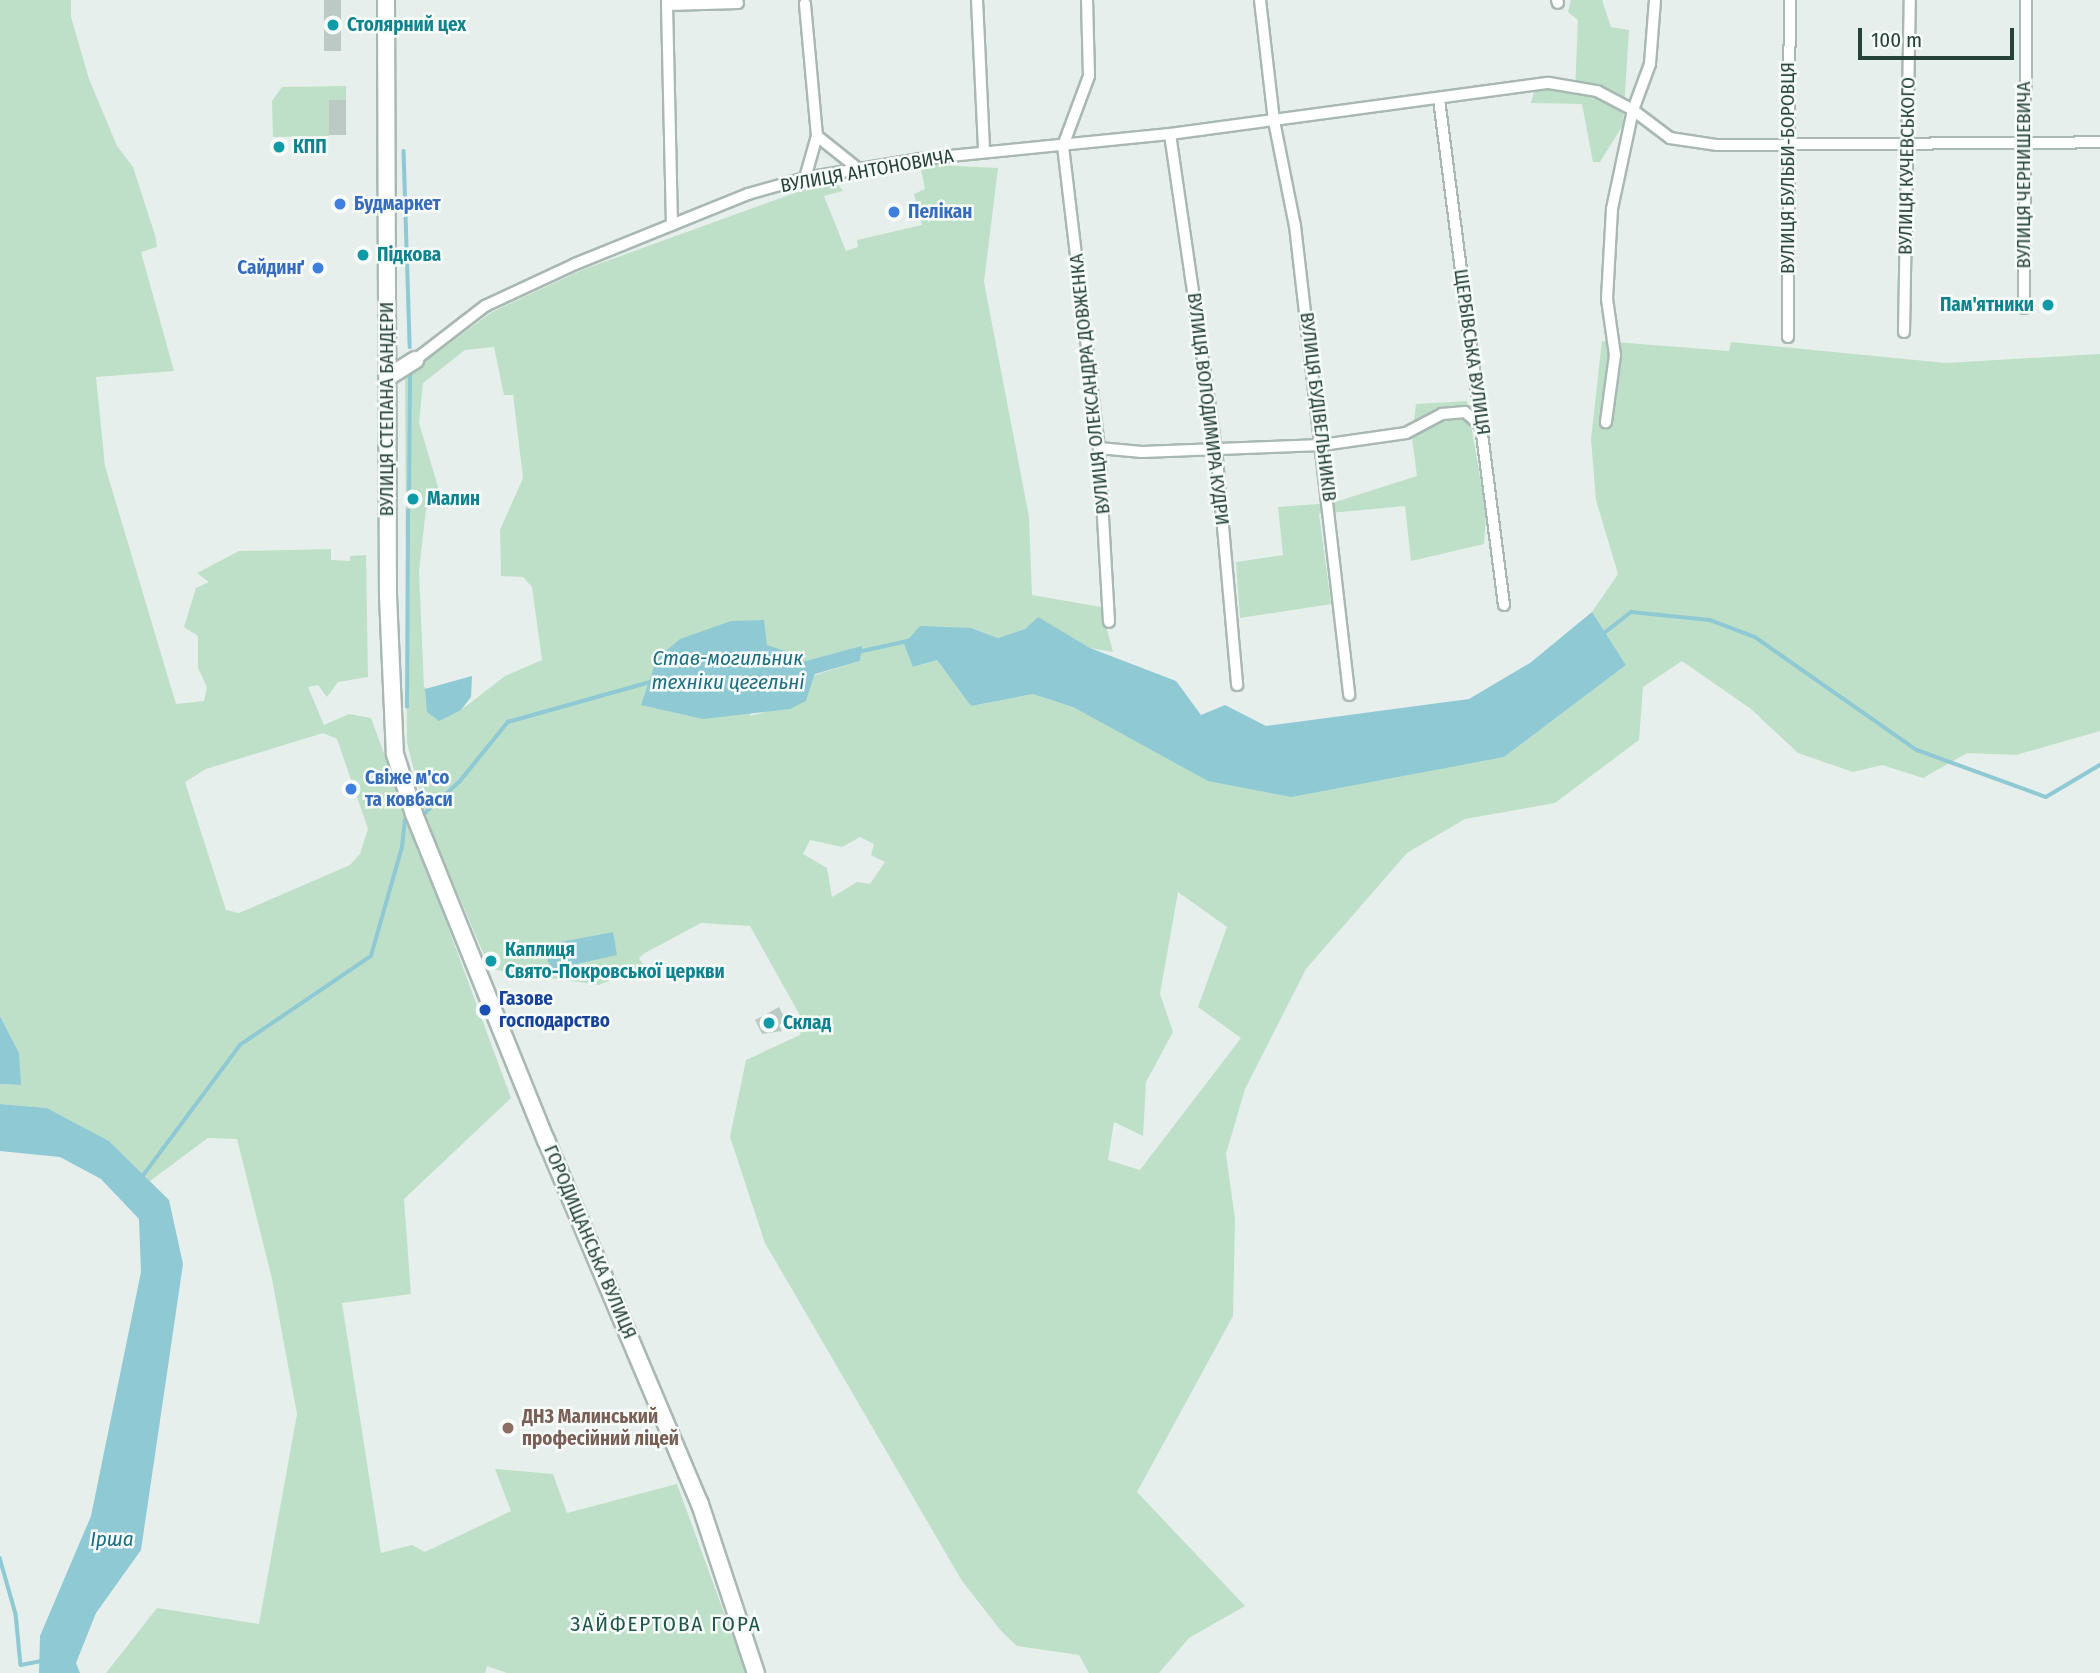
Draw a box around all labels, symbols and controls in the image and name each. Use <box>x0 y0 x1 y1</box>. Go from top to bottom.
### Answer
place label: Столярний цех <box>347 14 466 36</box>
scale bar <box>1862 14 2018 58</box>
marker: Столярний цех <box>325 17 341 33</box>
text: 100 m <box>1871 27 1922 53</box>
street label: ВУЛИЦЯ БУЛЬБИ-БОРОВЦЯ <box>1777 62 1799 274</box>
street label: ВУЛИЦЯ КУЧЕВСЬКОГО <box>1894 77 1920 255</box>
street label: ВУЛИЦЯ ЧЕРНИШЕВИЧА <box>2013 81 2035 269</box>
place label: КПП <box>293 136 327 158</box>
marker: КПП <box>271 139 287 155</box>
street label: ВУЛИЦЯ АНТОНОВИЧА <box>779 145 955 197</box>
place label: Будмаркет <box>354 193 441 215</box>
marker: Будмаркет <box>332 196 348 212</box>
place label: Пелікан <box>908 201 972 223</box>
marker: Пелікан <box>886 204 902 220</box>
place label: Підкова <box>377 244 441 266</box>
marker: Підкова <box>355 247 371 263</box>
street label: ВУЛИЦЯ ОЛЕКСАНДРА ДОВЖЕНКА <box>1065 253 1115 515</box>
place label: Сайдинґ <box>237 257 304 279</box>
marker: Сайдинґ <box>310 260 326 276</box>
street label: ЩЕРБІВСЬКА ВУЛИЦЯ <box>1449 267 1495 437</box>
street label: ВУЛИЦЯ ВОЛОДИМИРА КУДРИ <box>1182 291 1234 527</box>
place label: Пам'ятники <box>1940 294 2034 316</box>
marker: Пам'ятники <box>2040 297 2056 313</box>
street label: ВУЛИЦЯ СТЕПАНА БАНДЕРИ <box>376 302 398 516</box>
street label: ВУЛИЦЯ БУДІВЕЛЬНИКІВ <box>1295 311 1341 503</box>
place label: Малин <box>427 488 480 510</box>
marker: Малин <box>405 491 421 507</box>
water label: Став-могильник техніки цегельні <box>651 645 805 695</box>
place label: Свіже м'со та ковбаси <box>365 767 453 811</box>
marker: Свіже м'со та ковбаси <box>343 781 359 797</box>
place label: Каплиця Свято-Покровської церкви <box>505 939 725 983</box>
marker: Каплиця Свято-Покровської церкви <box>483 953 499 969</box>
place label: Газове господарство <box>499 988 610 1032</box>
marker: Газове господарство <box>477 1002 493 1018</box>
place label: Склад <box>783 1012 831 1034</box>
marker: Склад <box>761 1015 777 1031</box>
street label: ГОРОДИЩАНСЬКА ВУЛИЦЯ <box>539 1142 641 1342</box>
place label: ДНЗ Малинський професійний ліцей <box>522 1406 679 1450</box>
marker: ДНЗ Малинський професійний ліцей <box>500 1420 516 1436</box>
water label: Ірша <box>90 1526 134 1552</box>
district label: ЗАЙФЕРТОВА ГОРА <box>572 1611 760 1637</box>

